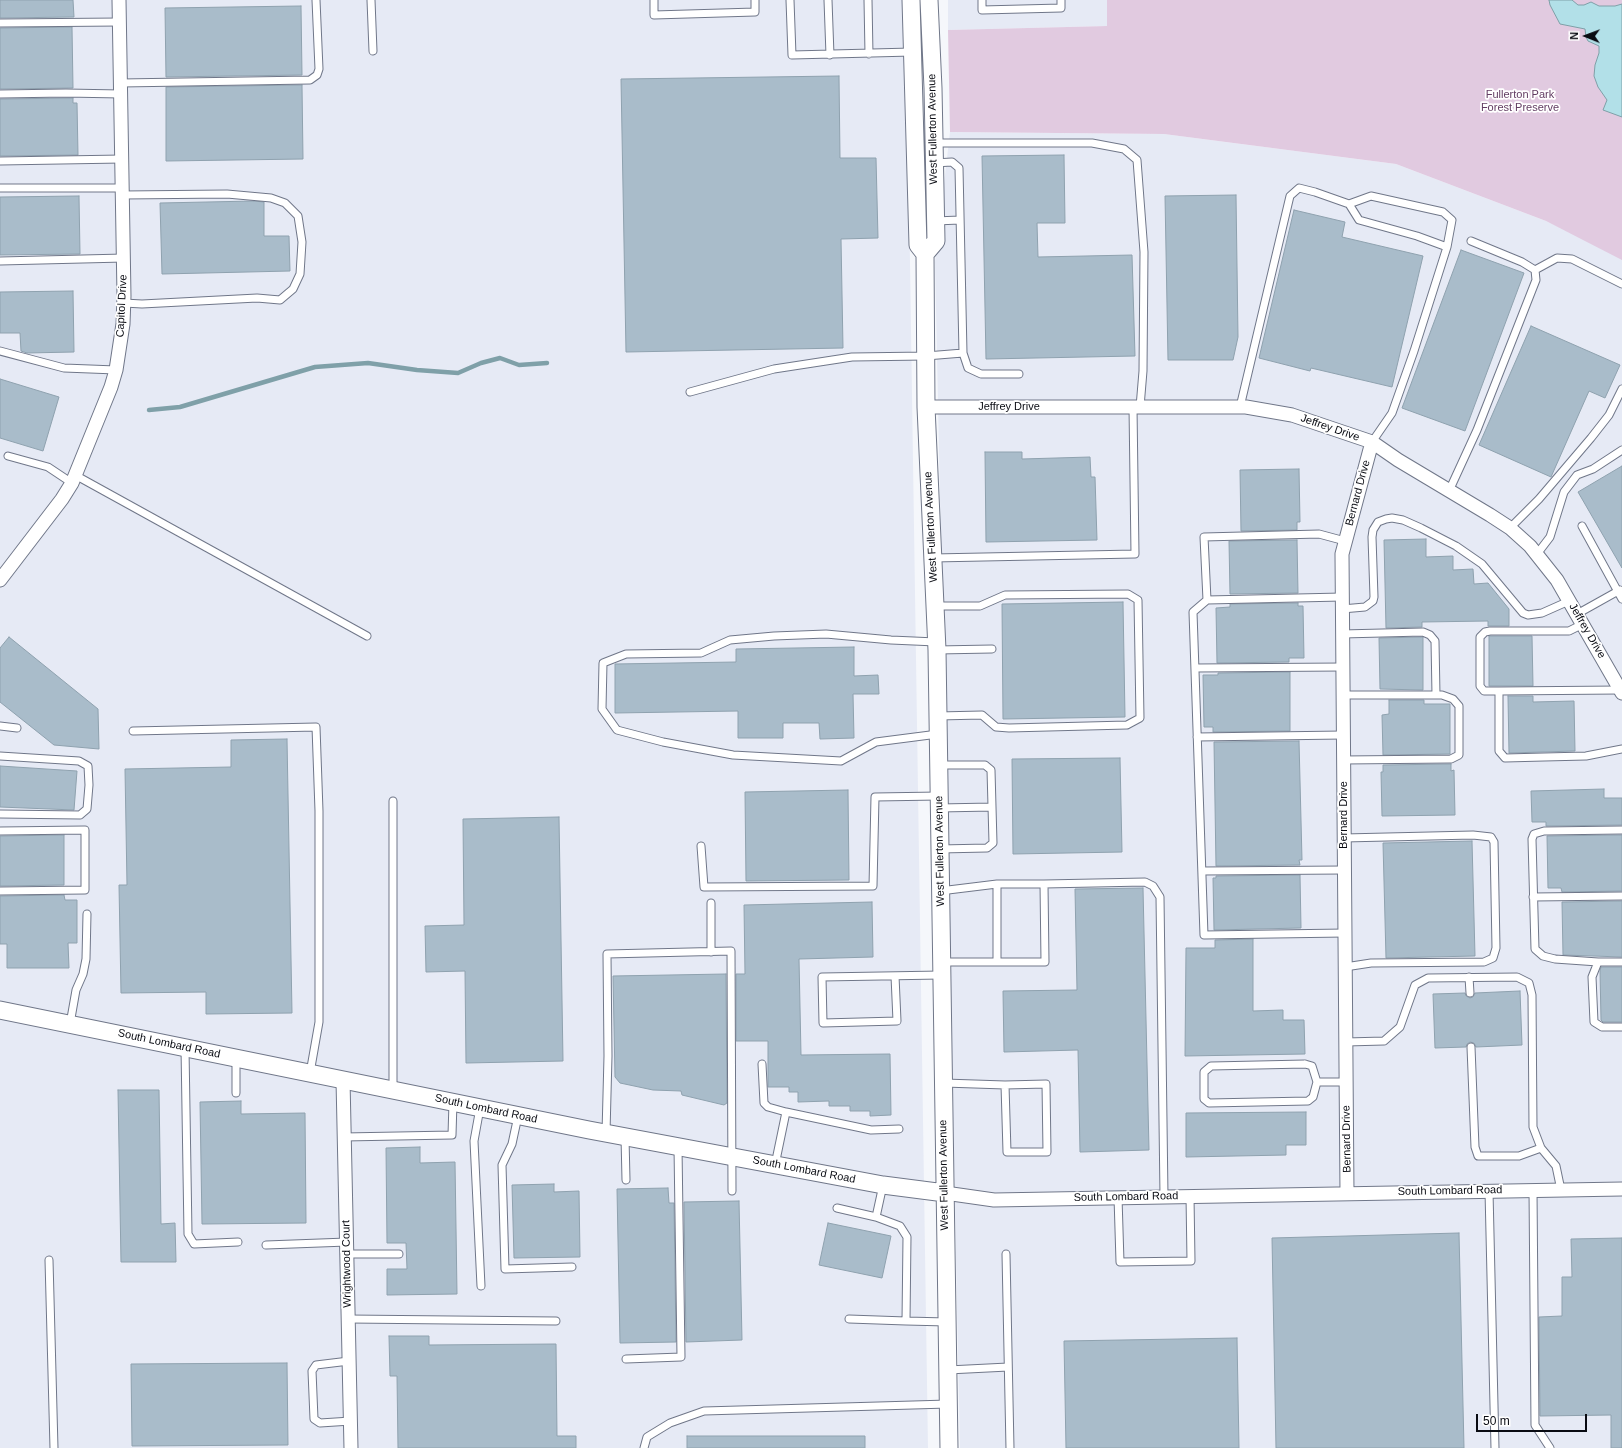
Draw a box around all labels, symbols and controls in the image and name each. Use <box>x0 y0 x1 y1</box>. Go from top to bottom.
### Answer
north arrow <box>1566 16 1606 56</box>
text: N <box>1568 32 1580 40</box>
street label: West Fullerton Avenue <box>925 73 941 185</box>
park label: Fullerton Park Forest Preserve <box>1481 88 1559 114</box>
street label: Capitol Drive <box>114 274 130 338</box>
street label: Jeffrey Drive <box>978 400 1040 414</box>
street label: Jeffrey Drive <box>1299 412 1361 444</box>
street label: Bernard Drive <box>1343 459 1373 527</box>
street label: West Fullerton Avenue <box>922 471 940 583</box>
street label: Jeffrey Drive <box>1566 601 1608 661</box>
street label: Bernard Drive <box>1337 781 1351 849</box>
street label: West Fullerton Avenue <box>932 795 948 907</box>
street label: South Lombard Road <box>116 1027 222 1061</box>
street label: South Lombard Road <box>433 1092 539 1126</box>
street label: Bernard Drive <box>1340 1105 1354 1173</box>
street label: West Fullerton Avenue <box>936 1119 952 1231</box>
street label: South Lombard Road <box>751 1154 857 1186</box>
street label: South Lombard Road <box>1398 1183 1502 1199</box>
street label: South Lombard Road <box>1074 1189 1178 1205</box>
street label: Wrightwood Court <box>340 1220 354 1308</box>
scale bar <box>1478 1406 1589 1432</box>
text: 50 m <box>1483 1414 1510 1428</box>

